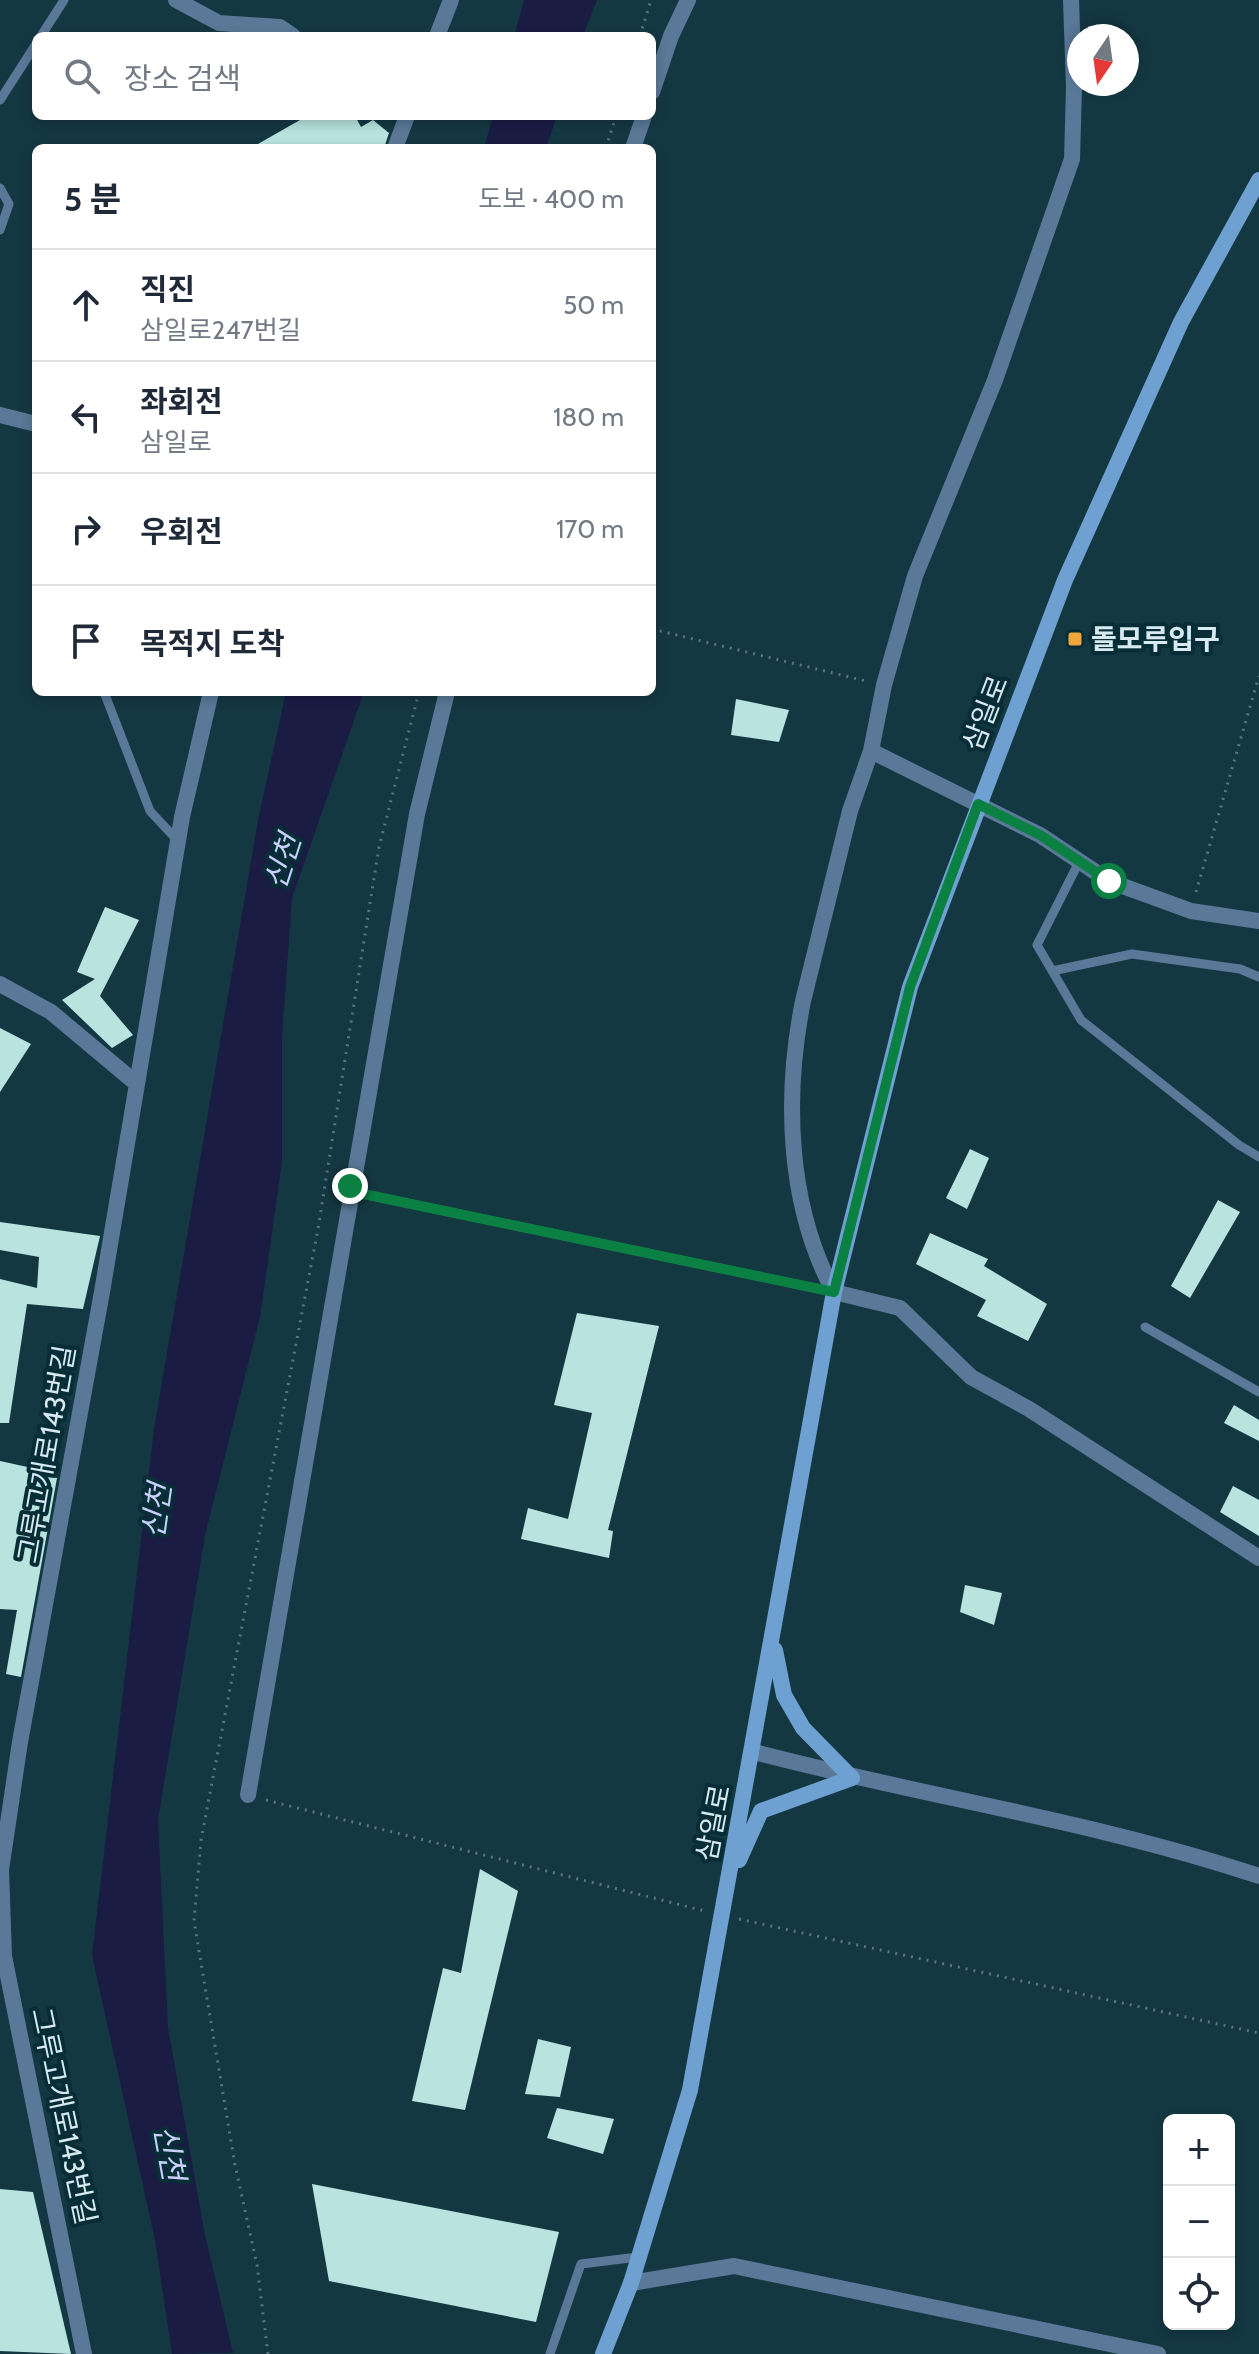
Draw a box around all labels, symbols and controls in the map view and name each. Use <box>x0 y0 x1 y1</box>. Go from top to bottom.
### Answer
north arrow <box>1067 24 1139 96</box>
search box <box>32 32 656 120</box>
icon: search <box>60 54 104 98</box>
text: 장소 검색 <box>124 60 241 97</box>
text: 5 분 <box>64 178 121 220</box>
text: 도보 · 400 m <box>478 183 624 215</box>
text: 직진 <box>140 271 195 308</box>
icon: ahead <box>64 283 108 327</box>
text: 50 m <box>563 289 624 321</box>
text: 삼일로247번길 <box>140 314 301 346</box>
text: 좌회전 <box>140 383 223 420</box>
icon: left <box>64 395 108 439</box>
text: 180 m <box>553 401 624 433</box>
text: 삼일로 <box>140 426 212 458</box>
icon: right <box>64 507 108 551</box>
text: 우회전 <box>140 513 223 550</box>
text: 170 m <box>556 513 624 545</box>
icon: arrive <box>64 619 108 663</box>
place label: 돌모루입구 <box>1091 622 1220 656</box>
text: 목적지 도착 <box>140 625 285 662</box>
marker: 돌모루입구 <box>1066 630 1084 648</box>
street label: 삼일로 <box>955 671 1015 755</box>
water label: 신천 <box>256 827 310 894</box>
route start <box>1091 863 1127 899</box>
route end <box>332 1168 368 1204</box>
street label: 그루고개로143번길 <box>10 1342 82 1566</box>
water label: 신천 <box>134 1478 179 1541</box>
street label: 삼일로 <box>689 1782 737 1864</box>
street label: 그루고개로143번길 <box>24 2004 104 2228</box>
map controls <box>1163 2114 1235 2330</box>
button: + <box>1163 2114 1235 2186</box>
water label: 신천 <box>146 2123 193 2187</box>
button: − <box>1163 2186 1235 2258</box>
button: locate <box>1163 2258 1235 2330</box>

